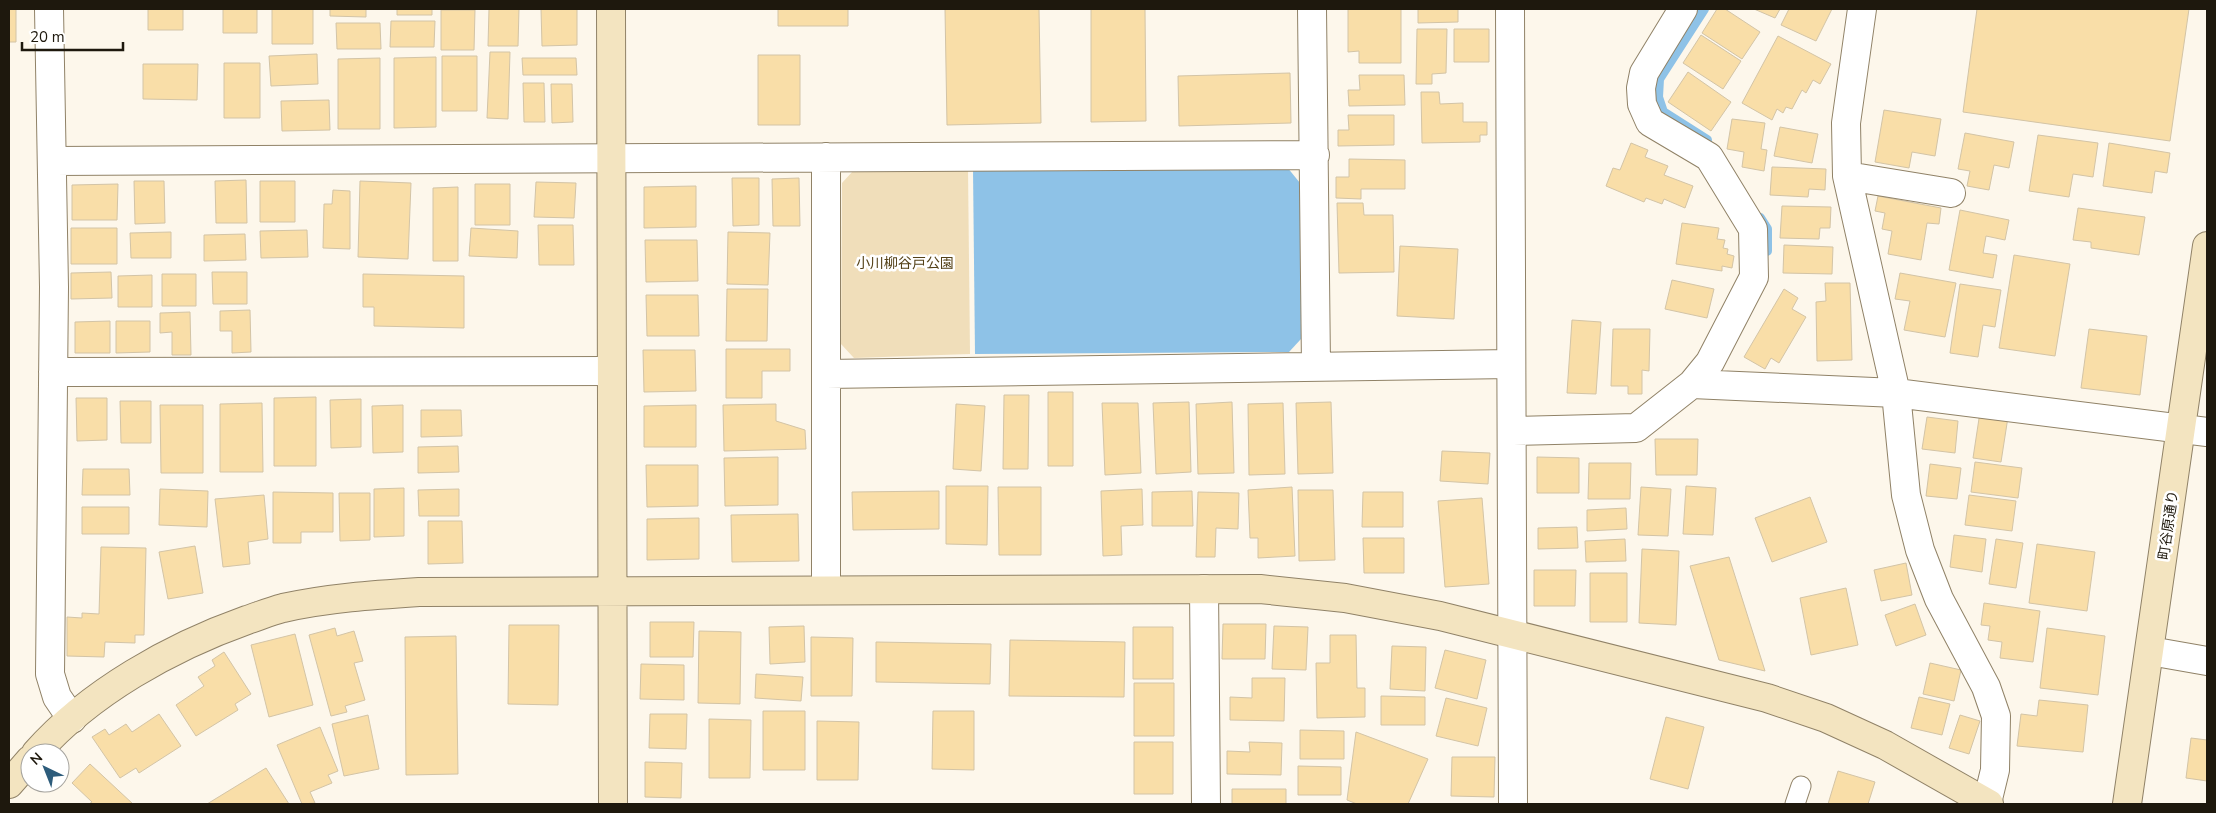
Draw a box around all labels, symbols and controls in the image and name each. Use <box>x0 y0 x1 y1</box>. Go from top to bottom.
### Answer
scale bar <box>22 20 124 52</box>
text: 20 m <box>30 27 65 47</box>
park label: 小川柳谷戸公園 <box>856 254 954 273</box>
street label: 町谷原通り <box>2154 489 2183 561</box>
north arrow <box>20 743 70 793</box>
text: N <box>26 748 47 769</box>

